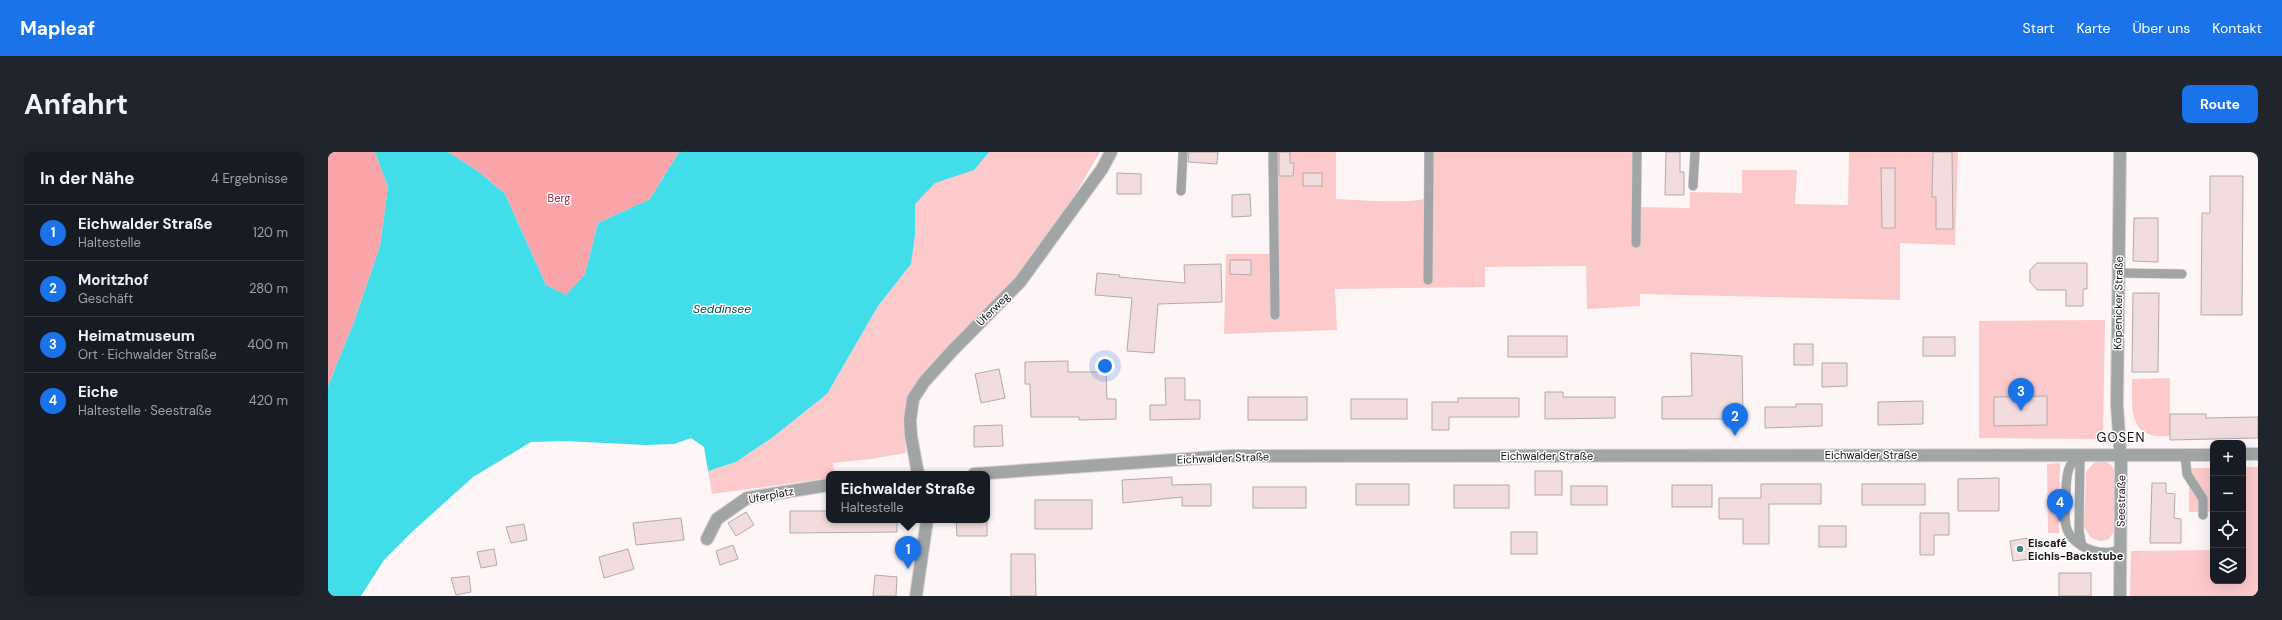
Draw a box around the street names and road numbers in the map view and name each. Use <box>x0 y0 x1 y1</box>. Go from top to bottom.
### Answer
street label: Köpenicker Straße <box>2110 256 2126 350</box>
street label: Uferweg <box>973 289 1013 329</box>
street label: Eichwalder Straße <box>1825 448 1917 462</box>
street label: Eichwalder Straße <box>1177 449 1269 467</box>
street label: Eichwalder Straße <box>1501 449 1593 463</box>
street label: Seestraße <box>2114 475 2128 527</box>
street label: Uferplatz <box>747 484 795 506</box>

